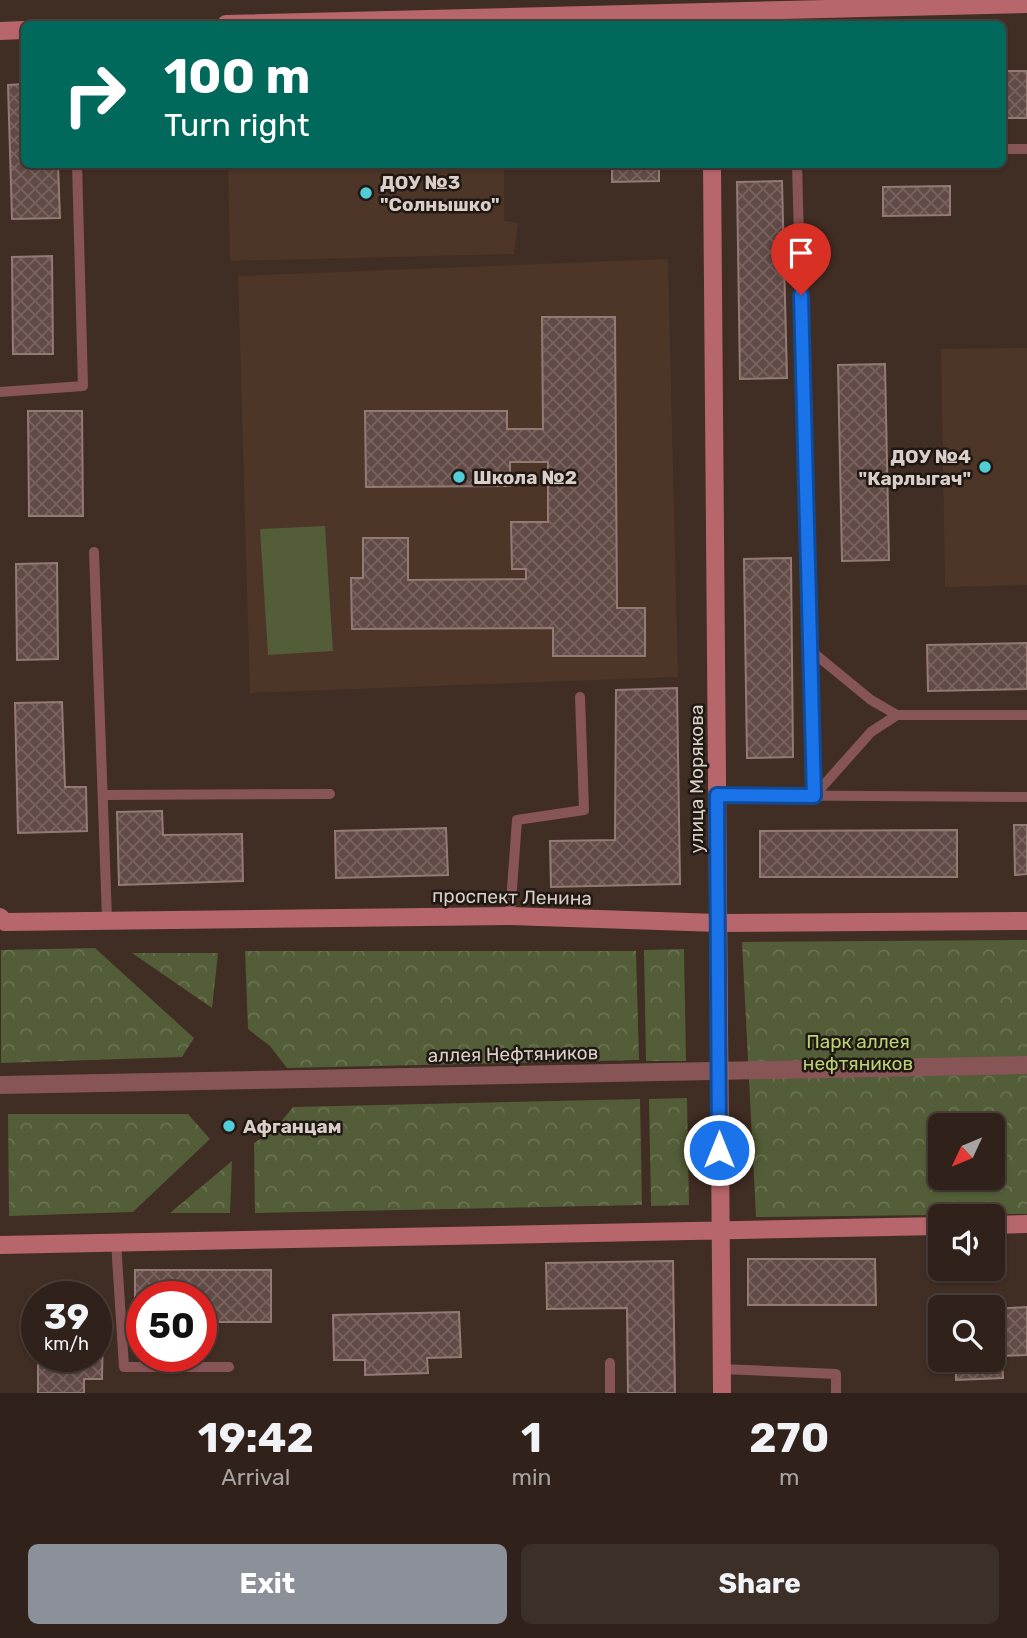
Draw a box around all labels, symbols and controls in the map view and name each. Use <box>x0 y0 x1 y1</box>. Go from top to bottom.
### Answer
text: 100 m <box>164 47 310 105</box>
icon: right <box>49 49 140 140</box>
text: Turn right <box>164 106 309 144</box>
place label: ДОУ №3 "Солнышко" <box>380 171 500 216</box>
marker: ДОУ №3 "Солнышко" <box>358 185 374 201</box>
pin <box>771 223 831 295</box>
icon: arrive <box>782 234 820 272</box>
place label: ДОУ №4 "Карлыгач" <box>859 445 971 490</box>
marker: ДОУ №4 "Карлыгач" <box>977 459 993 475</box>
place label: Школа №2 <box>473 466 577 489</box>
marker: Школа №2 <box>451 469 467 485</box>
street label: улица Морякова <box>685 705 708 853</box>
street label: проспект Ленина <box>432 884 592 910</box>
park label: Парк аллея нефтяников <box>803 1030 913 1075</box>
street label: аллея Нефтяников <box>428 1041 598 1067</box>
position arrow <box>682 1113 756 1187</box>
north arrow <box>928 1113 1004 1190</box>
map controls <box>928 1113 1005 1372</box>
place label: Афганцам <box>243 1115 341 1138</box>
marker: Афганцам <box>221 1118 237 1134</box>
button: sound <box>928 1204 1005 1281</box>
speed limit sign: 50 <box>126 1281 217 1372</box>
button: search <box>928 1295 1005 1372</box>
text: 39 <box>44 1296 89 1338</box>
text: km/h <box>44 1333 89 1355</box>
text: 19:42 <box>198 1413 314 1463</box>
text: 1 <box>521 1413 542 1463</box>
text: 270 <box>749 1413 829 1463</box>
text: Arrival <box>221 1463 290 1491</box>
text: min <box>512 1463 552 1491</box>
text: m <box>779 1463 799 1491</box>
button: Exit <box>28 1544 507 1624</box>
button: Share <box>521 1544 999 1624</box>

